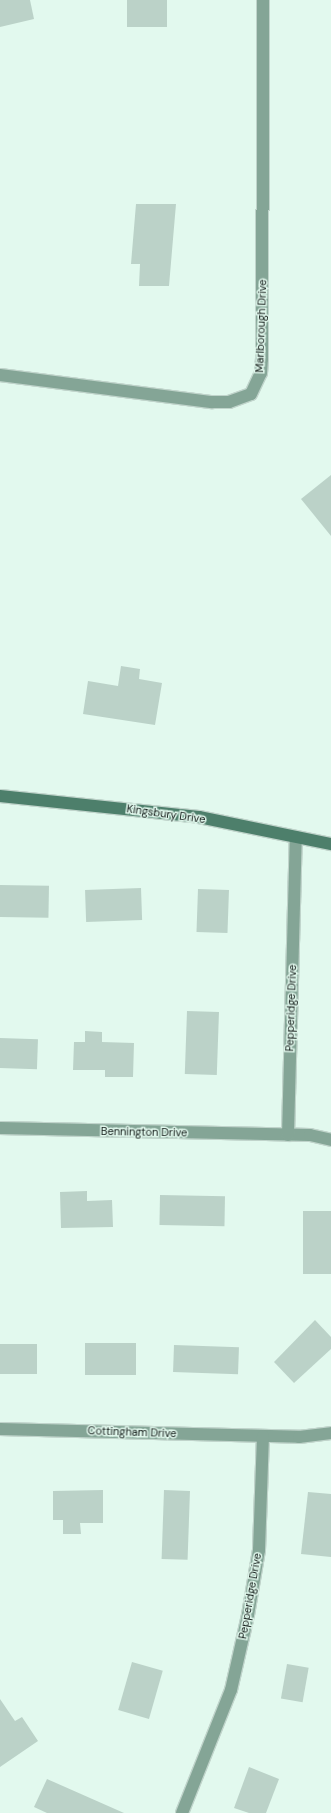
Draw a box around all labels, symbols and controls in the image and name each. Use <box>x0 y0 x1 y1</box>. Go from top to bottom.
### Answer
street label: Marlborough Drive <box>253 279 269 373</box>
street label: Kingsbury Drive <box>126 802 206 826</box>
street label: Pepperidge Drive <box>283 964 299 1052</box>
street label: Bennington Drive <box>101 1125 187 1139</box>
street label: Cottingham Drive <box>87 1424 177 1440</box>
street label: Pepperidge Drive <box>236 1552 264 1640</box>

